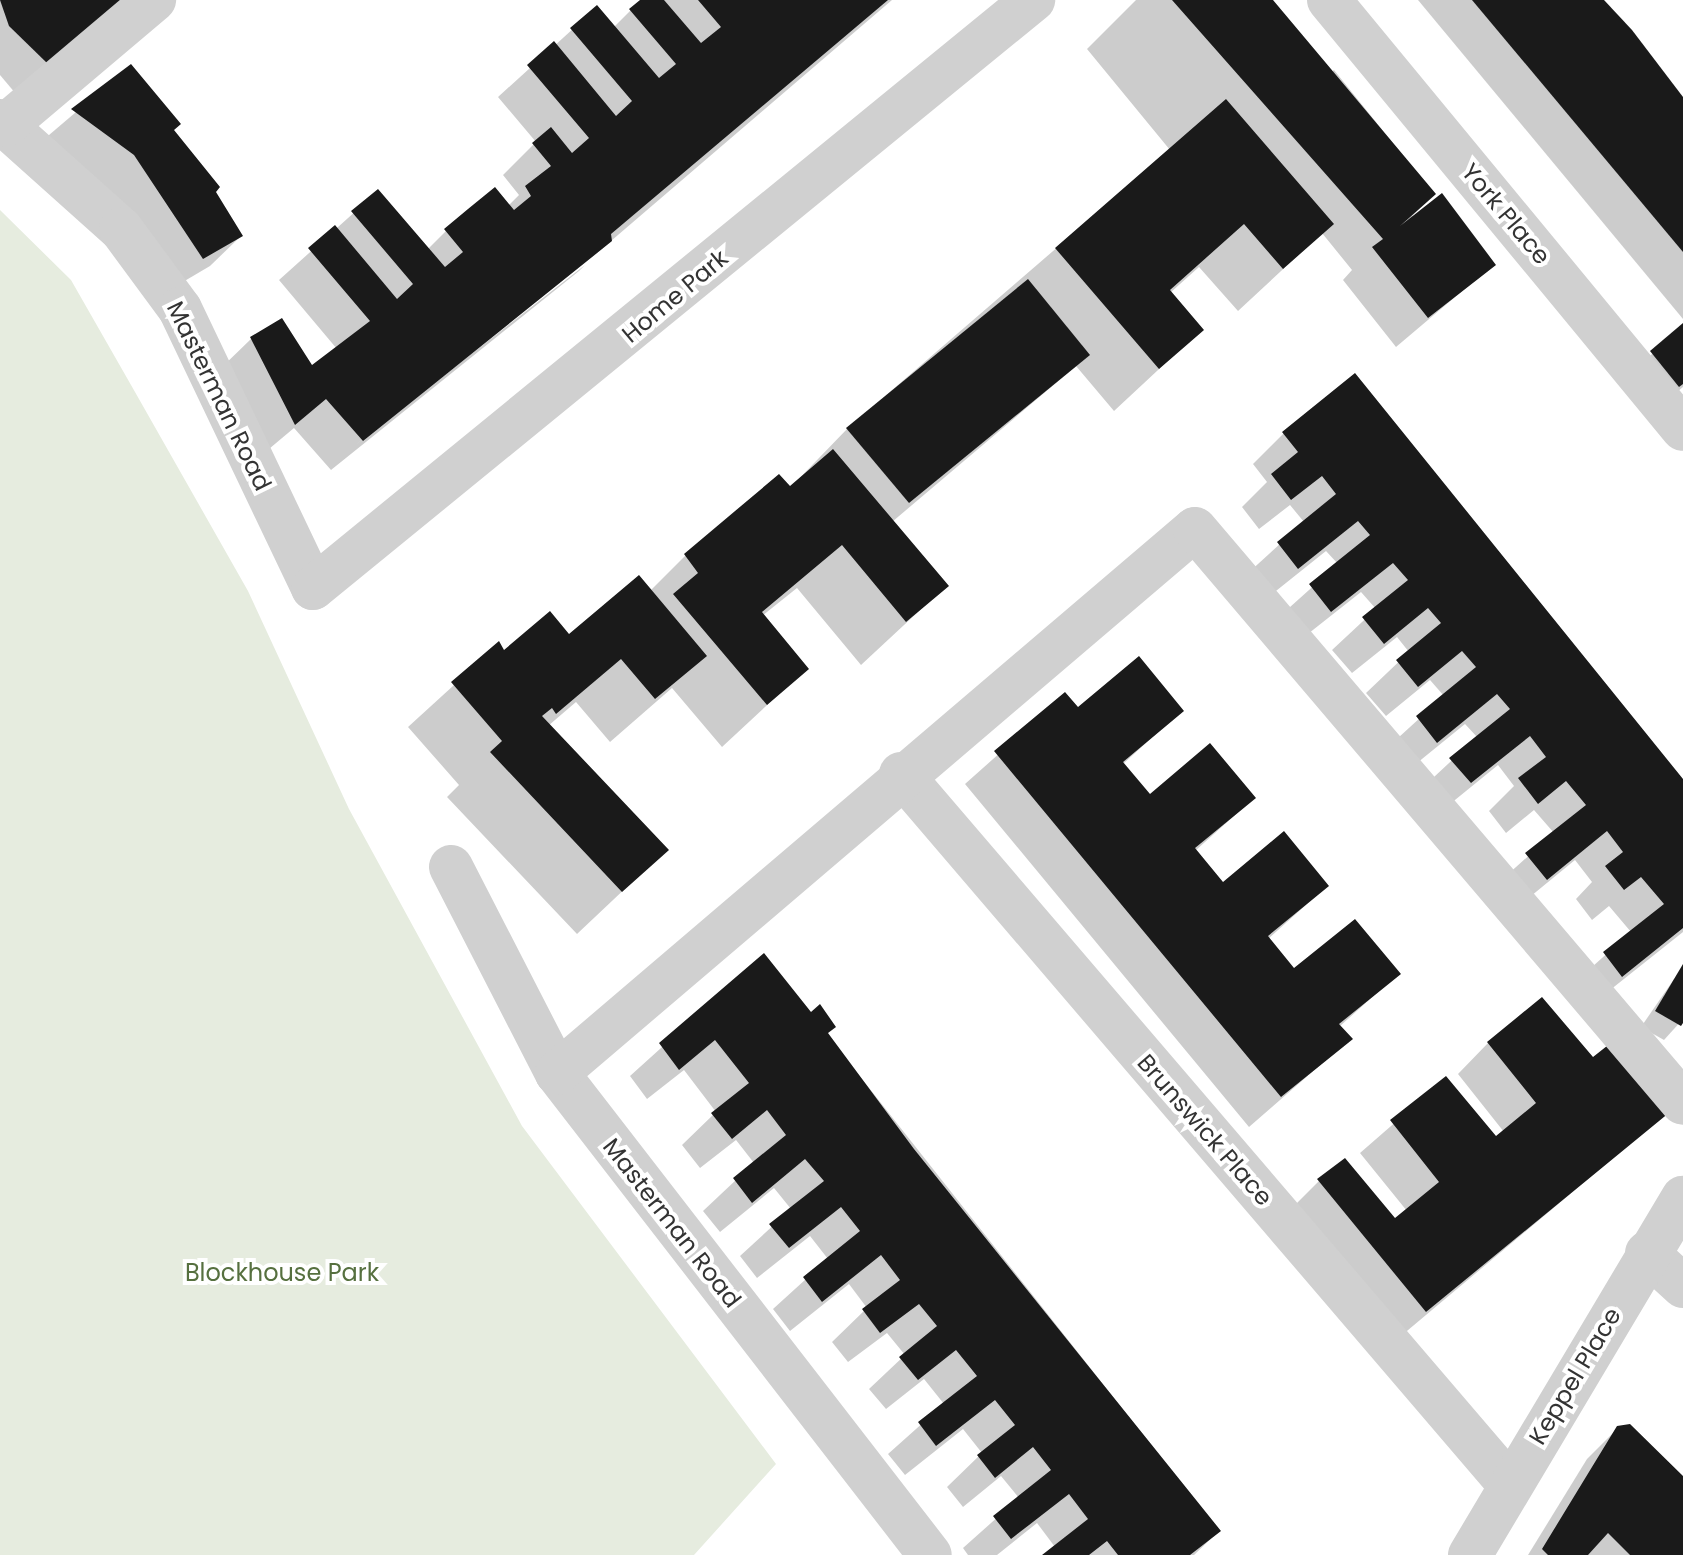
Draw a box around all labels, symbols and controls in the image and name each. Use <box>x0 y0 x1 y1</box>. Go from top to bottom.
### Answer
street label: York Place <box>1456 158 1556 270</box>
street label: Home Park <box>616 243 734 349</box>
street label: Masterman Road <box>161 297 277 495</box>
street label: Brunswick Place <box>1131 1048 1279 1212</box>
street label: Masterman Road <box>597 1133 747 1313</box>
park label: Blockhouse Park <box>185 1259 379 1287</box>
street label: Keppel Place <box>1523 1302 1627 1450</box>

